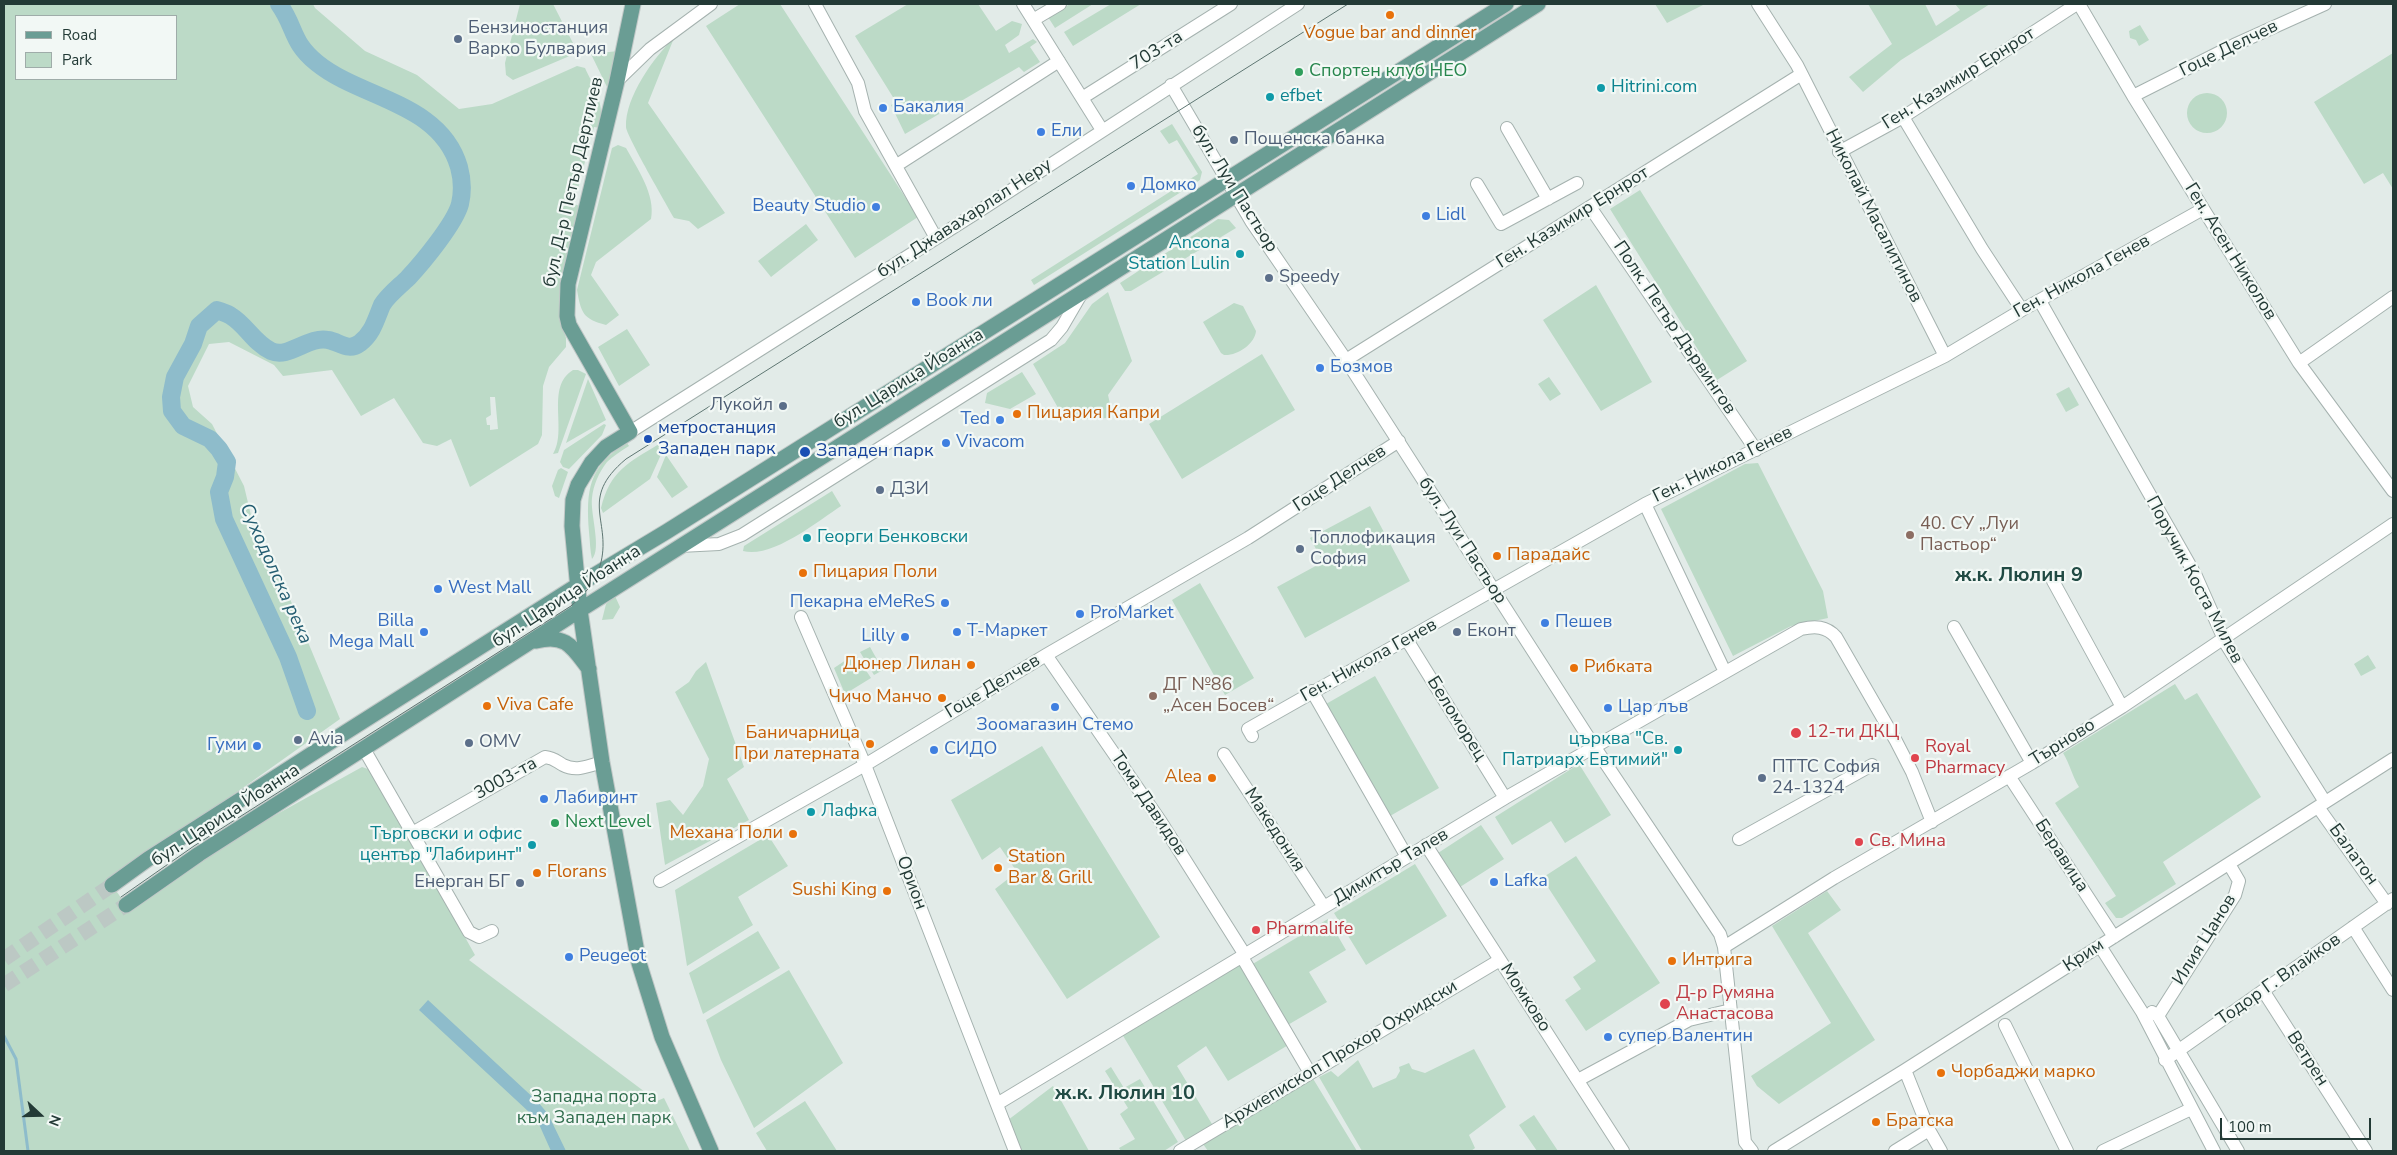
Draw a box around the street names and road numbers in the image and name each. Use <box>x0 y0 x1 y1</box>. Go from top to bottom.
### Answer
street label: Гоце Делчев <box>2176 16 2282 82</box>
street label: Ген. Казимир Ернрот <box>1879 23 2039 135</box>
street label: 703-та <box>1127 27 1187 75</box>
street label: бул. Д-р Петър Дертлиев <box>539 75 609 289</box>
street label: бул. Луи Пастьор <box>1186 121 1282 257</box>
street label: Николай Масалитинов <box>1820 126 1926 306</box>
street label: бул. Джавахарлал Неру <box>874 155 1056 283</box>
street label: Ген. Казимир Ернрот <box>1493 162 1653 274</box>
street label: Ген. Асен Николов <box>2179 180 2281 324</box>
street label: Ген. Никола Генев <box>2010 231 2154 323</box>
street label: Полк. Петър Дървингов <box>1608 237 1740 419</box>
street label: бул. Царица Йоанна <box>830 324 988 434</box>
street label: Ген. Никола Генев <box>1650 422 1796 508</box>
street label: Гоце Делчев <box>1289 441 1391 517</box>
street label: бул. Луи Пастьор <box>1413 474 1511 608</box>
street label: Поручик Коста Милев <box>2141 493 2247 667</box>
street label: бул. Царица Йоанна <box>489 541 645 653</box>
street label: Ген. Никола Генев <box>1297 615 1441 707</box>
street label: Гоце Делчев <box>942 650 1044 724</box>
street label: Беломорец <box>1422 673 1490 765</box>
street label: Търново <box>2026 715 2100 771</box>
street label: Тома Давидов <box>1105 748 1191 860</box>
street label: 3003-та <box>471 753 541 805</box>
street label: бул. Царица Йоанна <box>148 760 304 872</box>
street label: Македония <box>1239 784 1309 876</box>
street label: Беравица <box>2029 815 2093 897</box>
street label: Балатон <box>2324 820 2382 890</box>
street label: Димитър Талев <box>1329 824 1453 910</box>
street label: Орион <box>891 853 931 913</box>
street label: Илия Цанов <box>2169 891 2241 989</box>
street label: Тодор Г. Влайков <box>2213 929 2345 1031</box>
street label: Крим <box>2059 935 2109 977</box>
street label: Момково <box>1495 960 1555 1036</box>
street label: Архиепископ Прохор Охридски <box>1218 976 1462 1134</box>
street label: Ветрен <box>2281 1028 2333 1090</box>

